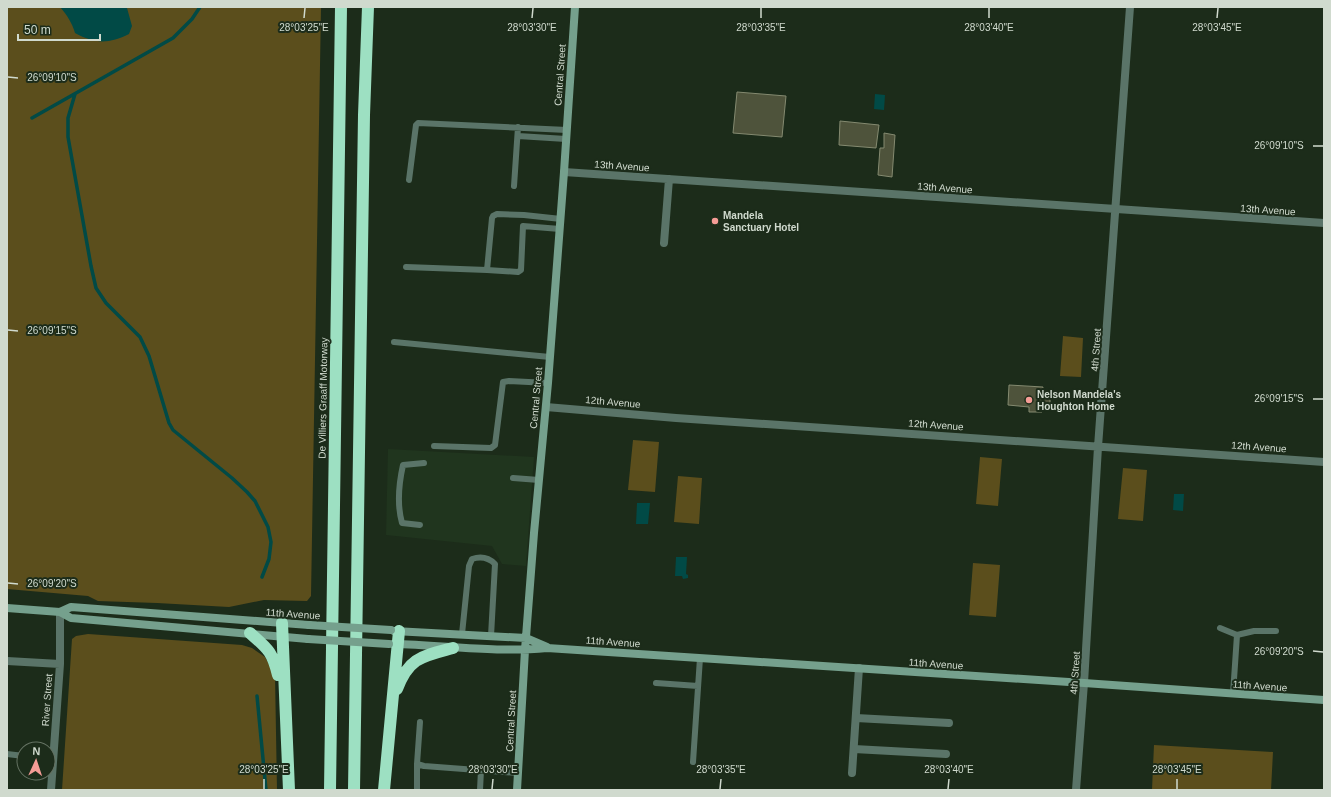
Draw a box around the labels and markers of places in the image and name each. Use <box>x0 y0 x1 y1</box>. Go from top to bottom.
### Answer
place label: Mandela Sanctuary Hotel <box>723 210 799 233</box>
marker: Mandela Sanctuary Hotel <box>710 216 720 226</box>
place label: Nelson Mandela's Houghton Home <box>1037 389 1122 412</box>
marker: Nelson Mandela's Houghton Home <box>1024 395 1034 405</box>

